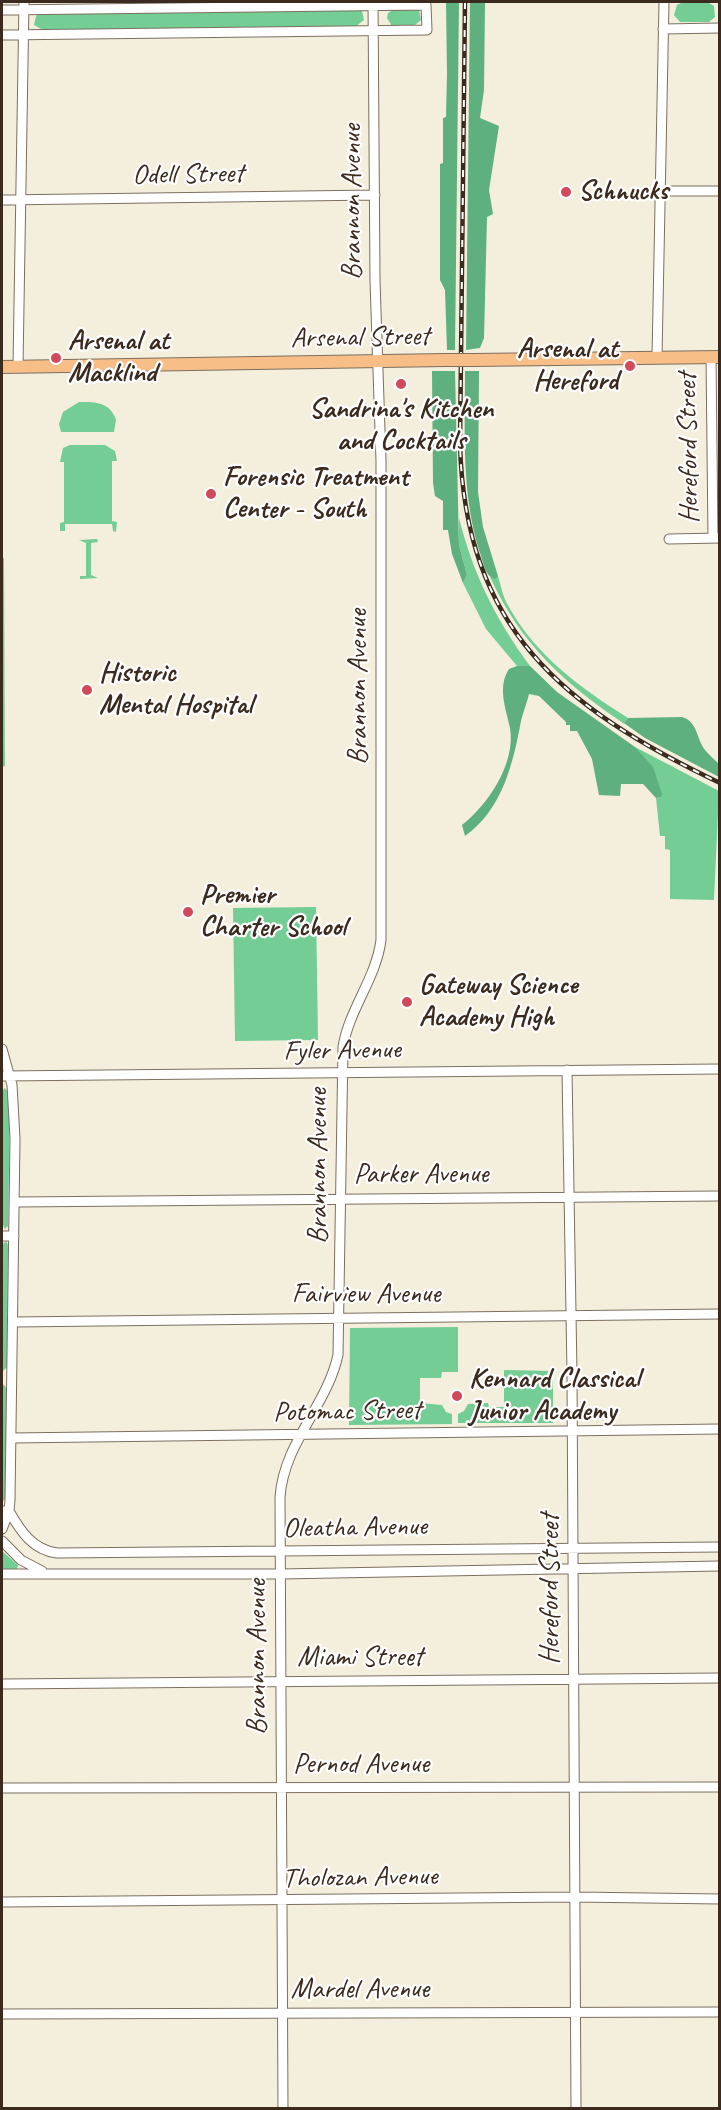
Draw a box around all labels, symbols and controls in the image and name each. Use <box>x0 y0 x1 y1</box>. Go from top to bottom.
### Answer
street label: Brannon Avenue <box>336 124 370 280</box>
street label: Odell Street <box>132 157 244 193</box>
place label: Schnucks <box>578 175 668 209</box>
marker: Schnucks <box>559 185 573 199</box>
street label: Arsenal Street <box>290 320 430 356</box>
place label: Arsenal at Macklind <box>68 325 169 391</box>
place label: Arsenal at Hereford <box>517 333 618 399</box>
marker: Arsenal at Macklind <box>49 351 63 365</box>
marker: Arsenal at Hereford <box>623 359 637 373</box>
street label: Hereford Street <box>671 372 707 524</box>
marker: Sandrina's Kitchen and Cocktails <box>394 377 408 391</box>
place label: Sandrina's Kitchen and Cocktails <box>309 393 493 459</box>
place label: Forensic Treatment Center - South <box>223 461 408 527</box>
marker: Forensic Treatment Center - South <box>204 487 218 501</box>
street label: Brannon Avenue <box>342 609 376 765</box>
place label: Historic Mental Hospital <box>99 657 252 723</box>
marker: Historic Mental Hospital <box>80 683 94 697</box>
place label: Premier Charter School <box>200 879 346 945</box>
marker: Premier Charter School <box>181 905 195 919</box>
place label: Gateway Science Academy High <box>419 969 578 1035</box>
marker: Gateway Science Academy High <box>400 995 414 1009</box>
street label: Fyler Avenue <box>283 1033 401 1069</box>
street label: Brannon Avenue <box>302 1088 336 1244</box>
street label: Parker Avenue <box>354 1158 488 1192</box>
street label: Fairview Avenue <box>292 1278 440 1312</box>
place label: Kennard Classical Junior Academy <box>469 1363 640 1429</box>
marker: Kennard Classical Junior Academy <box>450 1389 464 1403</box>
street label: Potomac Street <box>273 1394 421 1430</box>
street label: Oleatha Avenue <box>283 1510 427 1546</box>
street label: Hereford Street <box>534 1514 568 1664</box>
street label: Brannon Avenue <box>241 1579 275 1735</box>
street label: Miami Street <box>297 1641 423 1675</box>
street label: Pernod Avenue <box>293 1748 429 1782</box>
street label: Tholozan Avenue <box>282 1860 438 1896</box>
street label: Mardel Avenue <box>291 1973 429 2007</box>

